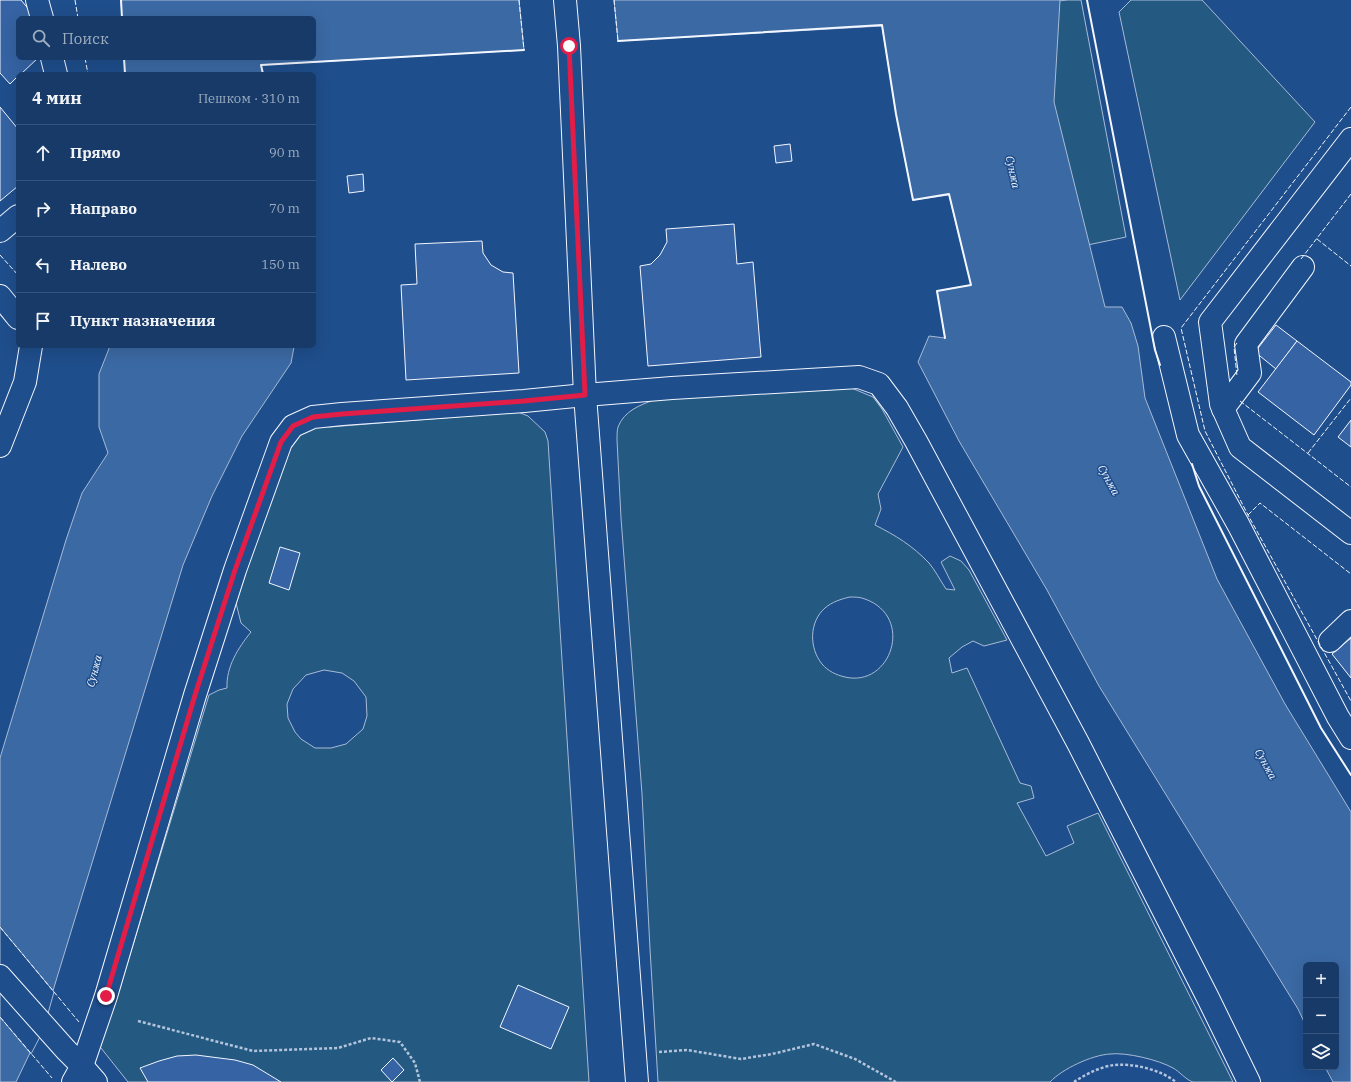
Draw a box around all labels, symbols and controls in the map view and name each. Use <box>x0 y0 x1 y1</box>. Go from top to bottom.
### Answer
search box <box>16 16 316 60</box>
icon: search <box>30 27 52 49</box>
text: Поиск <box>62 29 109 48</box>
route start <box>560 37 578 55</box>
text: 4 мин <box>32 87 82 109</box>
text: Пешком · 310 m <box>198 90 300 107</box>
icon: ahead <box>32 142 54 164</box>
text: Прямо <box>70 143 121 162</box>
text: 90 m <box>269 144 300 161</box>
water label: Сунжа <box>1003 155 1023 189</box>
icon: right <box>32 198 54 220</box>
text: Направо <box>70 199 137 218</box>
text: 70 m <box>269 200 300 217</box>
icon: left <box>32 254 54 276</box>
text: Налево <box>70 255 127 274</box>
text: 150 m <box>261 256 300 273</box>
icon: arrive <box>32 310 54 332</box>
text: Пункт назначения <box>70 311 216 330</box>
water label: Сунжа <box>1095 462 1123 498</box>
water label: Сунжа <box>83 653 105 689</box>
water label: Сунжа <box>1252 746 1280 782</box>
map controls <box>1303 962 1339 1070</box>
button: + <box>1303 962 1339 998</box>
route end <box>97 987 115 1005</box>
button: − <box>1303 998 1339 1034</box>
button: layers <box>1303 1034 1339 1070</box>

